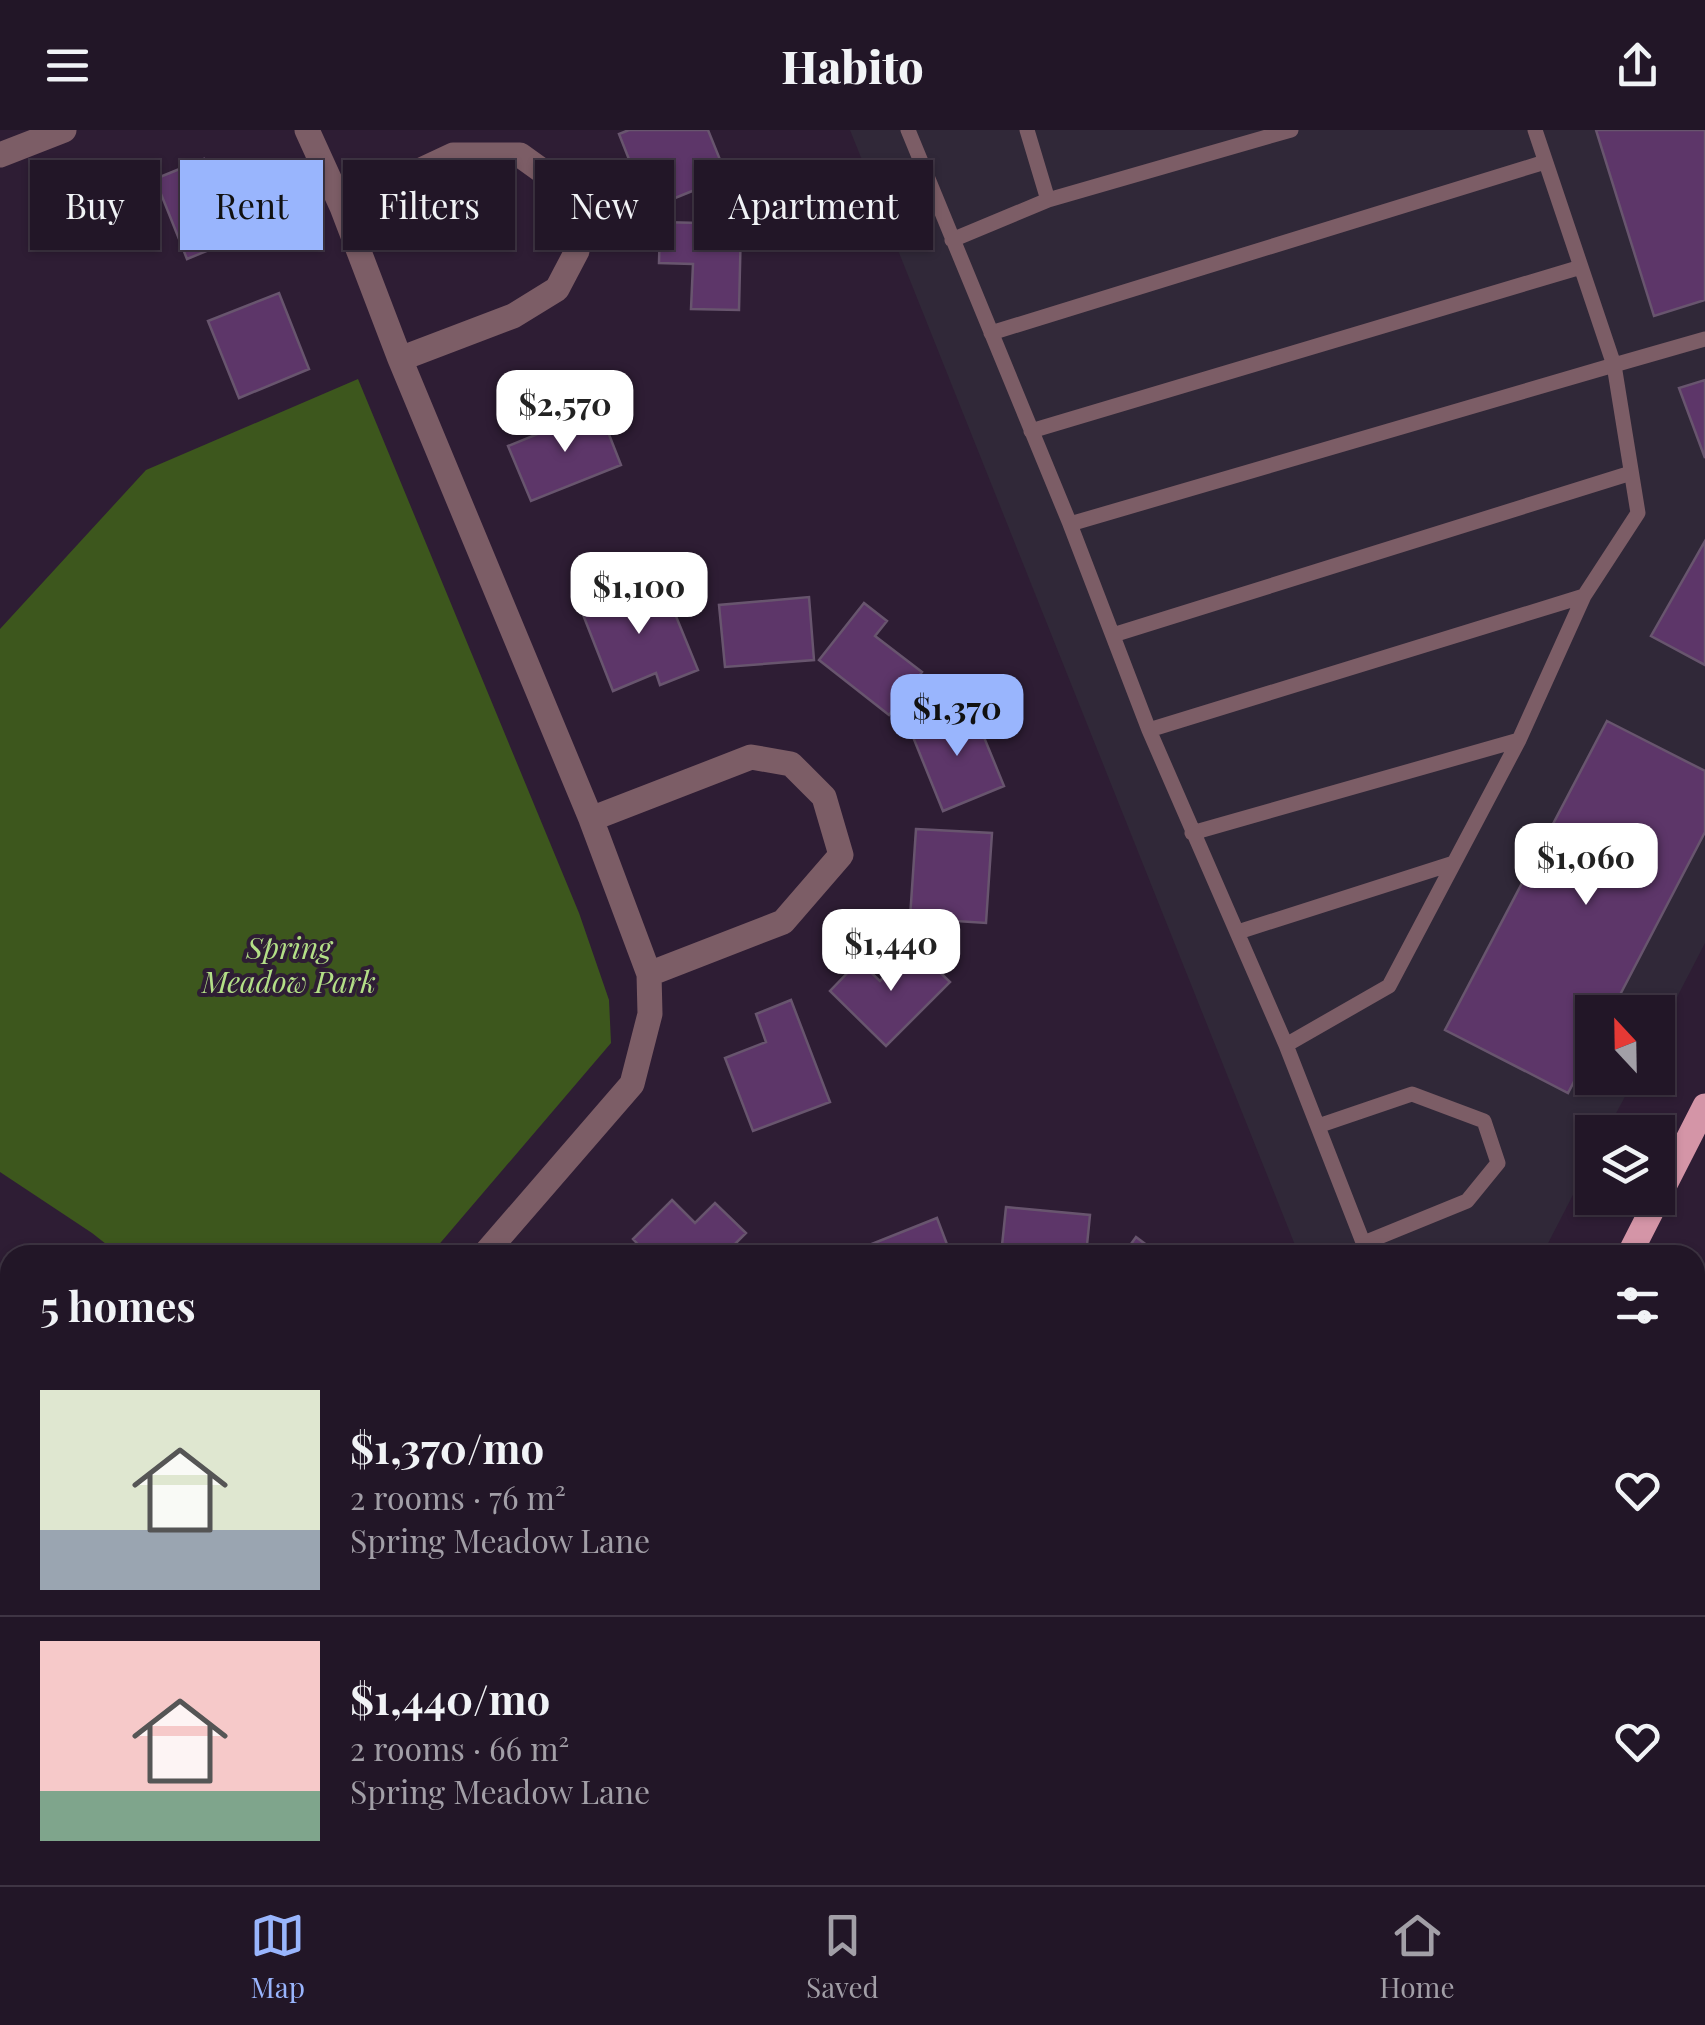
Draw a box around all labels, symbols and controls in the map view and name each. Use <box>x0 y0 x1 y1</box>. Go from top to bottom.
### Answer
text: Habito <box>781 35 924 95</box>
icon: menu <box>40 38 95 93</box>
icon: share <box>1610 38 1665 93</box>
chip: Buy <box>30 160 160 250</box>
chip: Rent <box>180 160 323 250</box>
chip: Filters <box>343 160 515 250</box>
chip: New <box>535 160 674 250</box>
chip: Apartment <box>694 160 933 250</box>
pin: $2,570 <box>484 370 646 455</box>
text: $2,570 <box>518 381 612 424</box>
pin: $1,100 <box>558 552 720 637</box>
text: $1,100 <box>593 563 685 606</box>
pin: $1,370 <box>876 674 1038 759</box>
text: $1,370 <box>912 685 1002 728</box>
pin: $1,060 <box>1505 823 1667 908</box>
text: $1,060 <box>1537 834 1635 877</box>
pin: $1,440 <box>810 909 972 994</box>
text: $1,440 <box>844 920 938 963</box>
park label: Spring Meadow Park <box>200 927 376 1001</box>
north arrow <box>1575 995 1675 1095</box>
map controls <box>1575 995 1675 1215</box>
button: layers <box>1575 1115 1675 1215</box>
text: 5 homes <box>40 1277 196 1333</box>
icon: filters <box>1610 1278 1665 1333</box>
text: $1,370/mo <box>350 1419 544 1475</box>
icon: home <box>120 1430 240 1550</box>
icon: heart <box>1610 1463 1665 1518</box>
text: 2 rooms · 76 m² <box>350 1475 566 1518</box>
text: Spring Meadow Lane <box>350 1518 650 1561</box>
text: $1,440/mo <box>350 1670 550 1726</box>
icon: home <box>120 1681 240 1801</box>
icon: heart <box>1610 1714 1665 1769</box>
text: 2 rooms · 66 m² <box>350 1726 569 1769</box>
text: Spring Meadow Lane <box>350 1769 650 1812</box>
tab: Map <box>250 1908 305 2005</box>
tab: Saved <box>806 1908 879 2005</box>
tab: Home <box>1380 1908 1455 2005</box>

